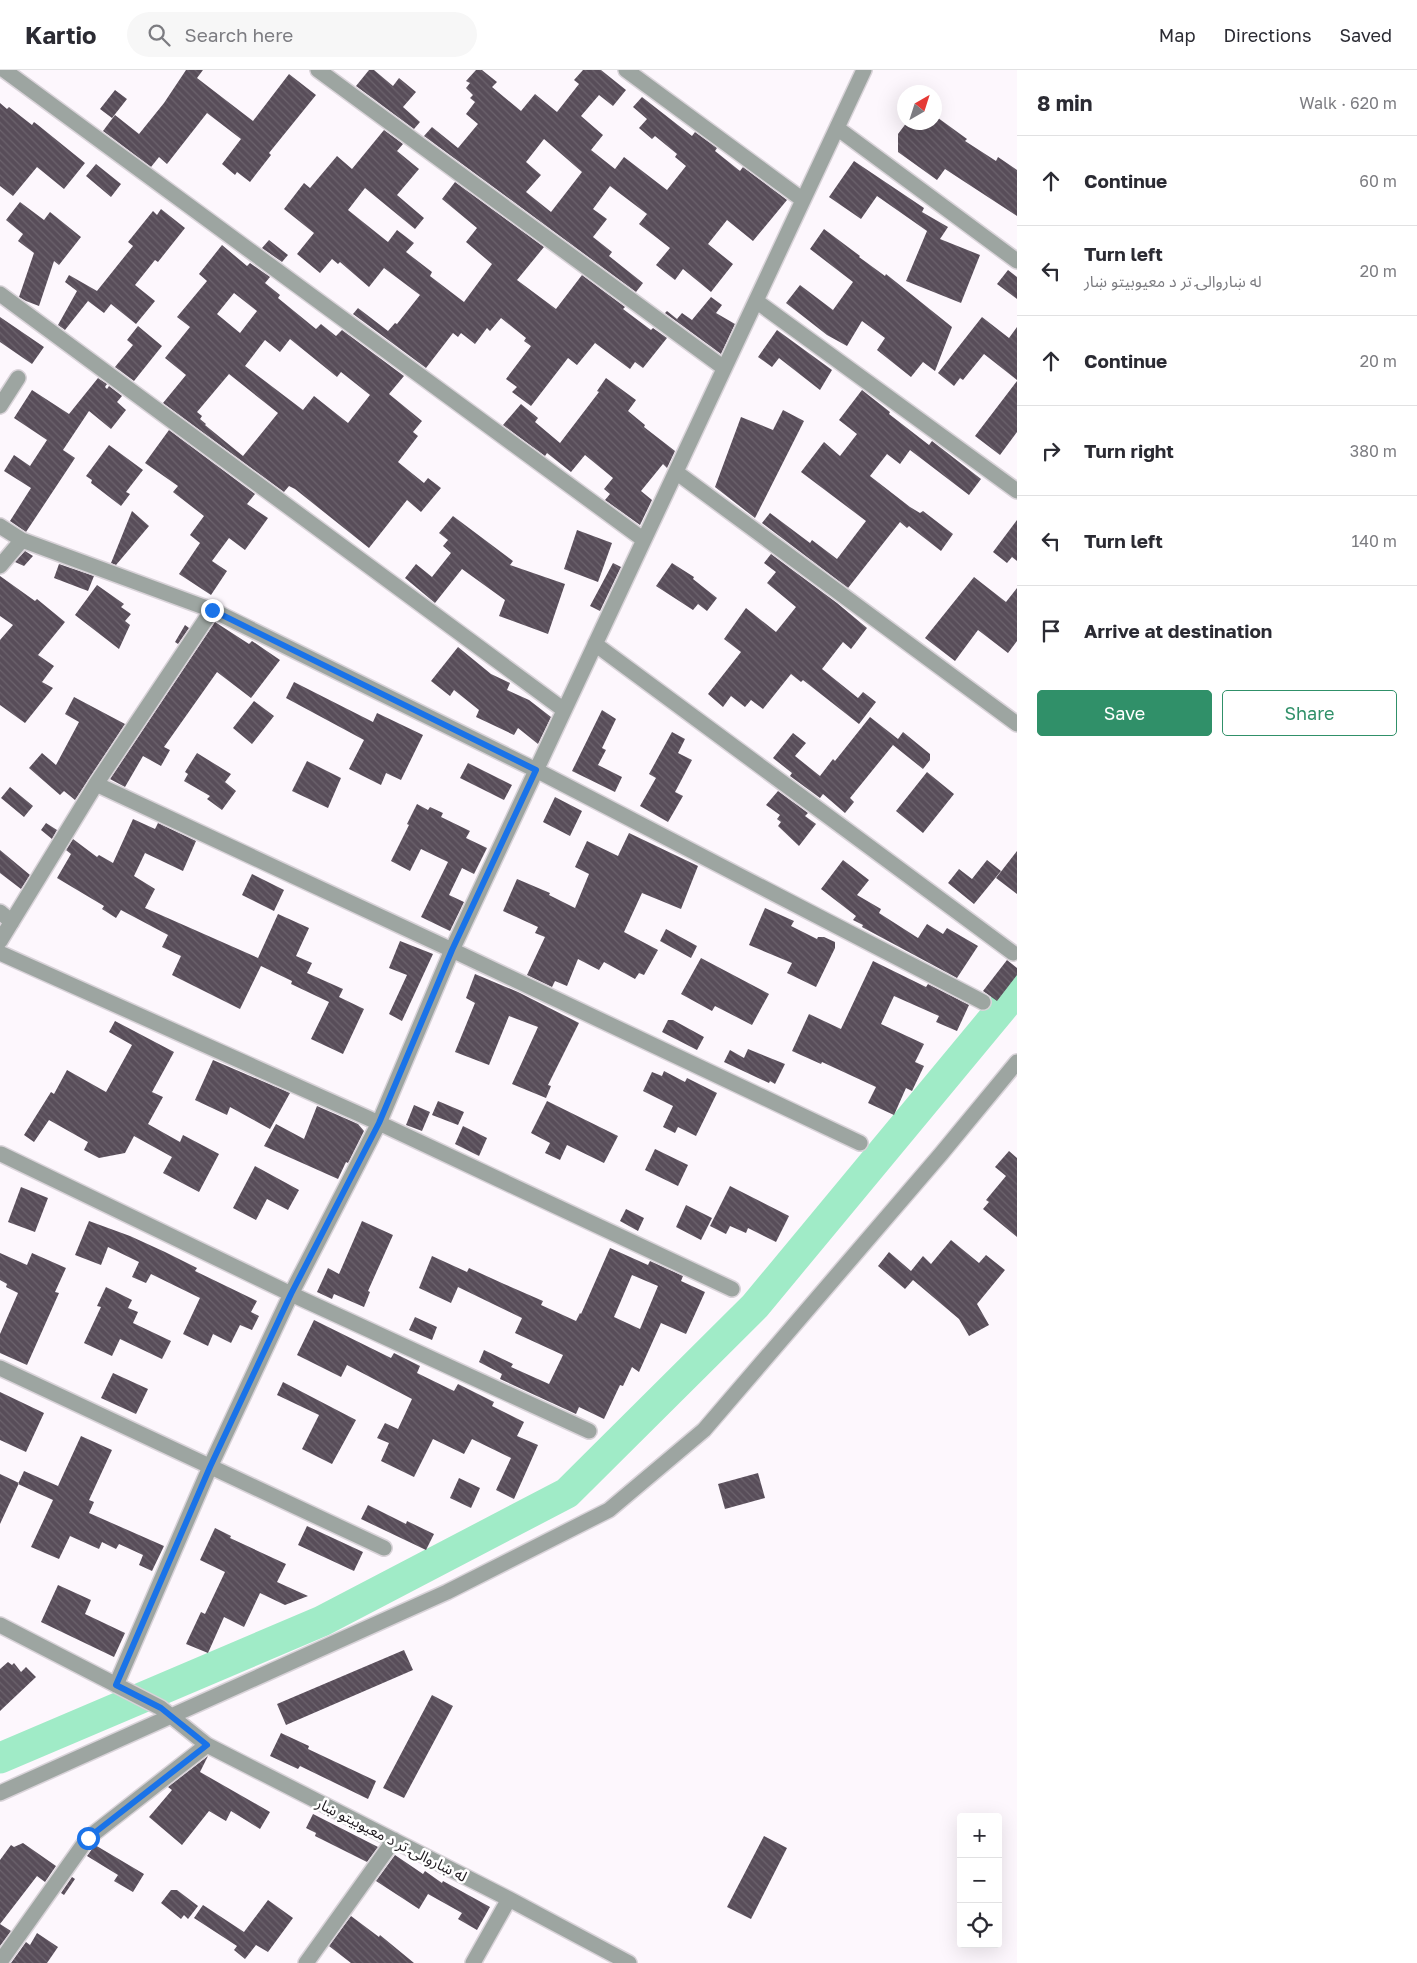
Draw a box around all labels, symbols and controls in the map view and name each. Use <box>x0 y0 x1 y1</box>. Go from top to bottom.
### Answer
search box <box>127 12 477 57</box>
text: Kartio <box>25 20 97 49</box>
icon: search <box>145 21 173 49</box>
text: Search here <box>185 23 293 46</box>
text: Map <box>1159 24 1195 46</box>
text: Directions <box>1223 24 1311 46</box>
text: Saved <box>1339 24 1392 46</box>
north arrow <box>897 85 942 130</box>
text: 8 min <box>1037 90 1093 116</box>
text: Walk · 620 m <box>1299 93 1397 113</box>
icon: ahead <box>1037 167 1065 195</box>
text: Continue <box>1084 169 1167 192</box>
text: 60 m <box>1359 171 1397 191</box>
text: Turn left <box>1084 242 1163 265</box>
icon: left <box>1037 257 1065 285</box>
text: 20 m <box>1360 261 1397 281</box>
text: له ښاروالۍ تر د معیوبیتو ښار <box>1084 271 1262 291</box>
icon: ahead <box>1037 347 1065 375</box>
text: Continue <box>1084 349 1167 372</box>
text: 20 m <box>1360 351 1397 371</box>
icon: right <box>1037 437 1065 465</box>
text: Turn right <box>1084 439 1174 462</box>
text: 380 m <box>1350 441 1397 461</box>
icon: left <box>1037 527 1065 555</box>
text: Turn left <box>1084 529 1163 552</box>
text: 140 m <box>1351 531 1397 551</box>
route end <box>201 599 224 622</box>
icon: arrive <box>1037 617 1065 645</box>
text: Arrive at destination <box>1084 619 1272 642</box>
button: Save <box>1037 690 1212 736</box>
button: Share <box>1222 690 1397 736</box>
street label: له ښاروالۍ تر د معیوبیتو ښار <box>312 1793 470 1886</box>
map controls <box>957 1813 1002 1948</box>
button: + <box>957 1813 1002 1858</box>
route start <box>77 1827 100 1850</box>
button: − <box>957 1858 1002 1903</box>
button: locate <box>957 1903 1002 1948</box>

